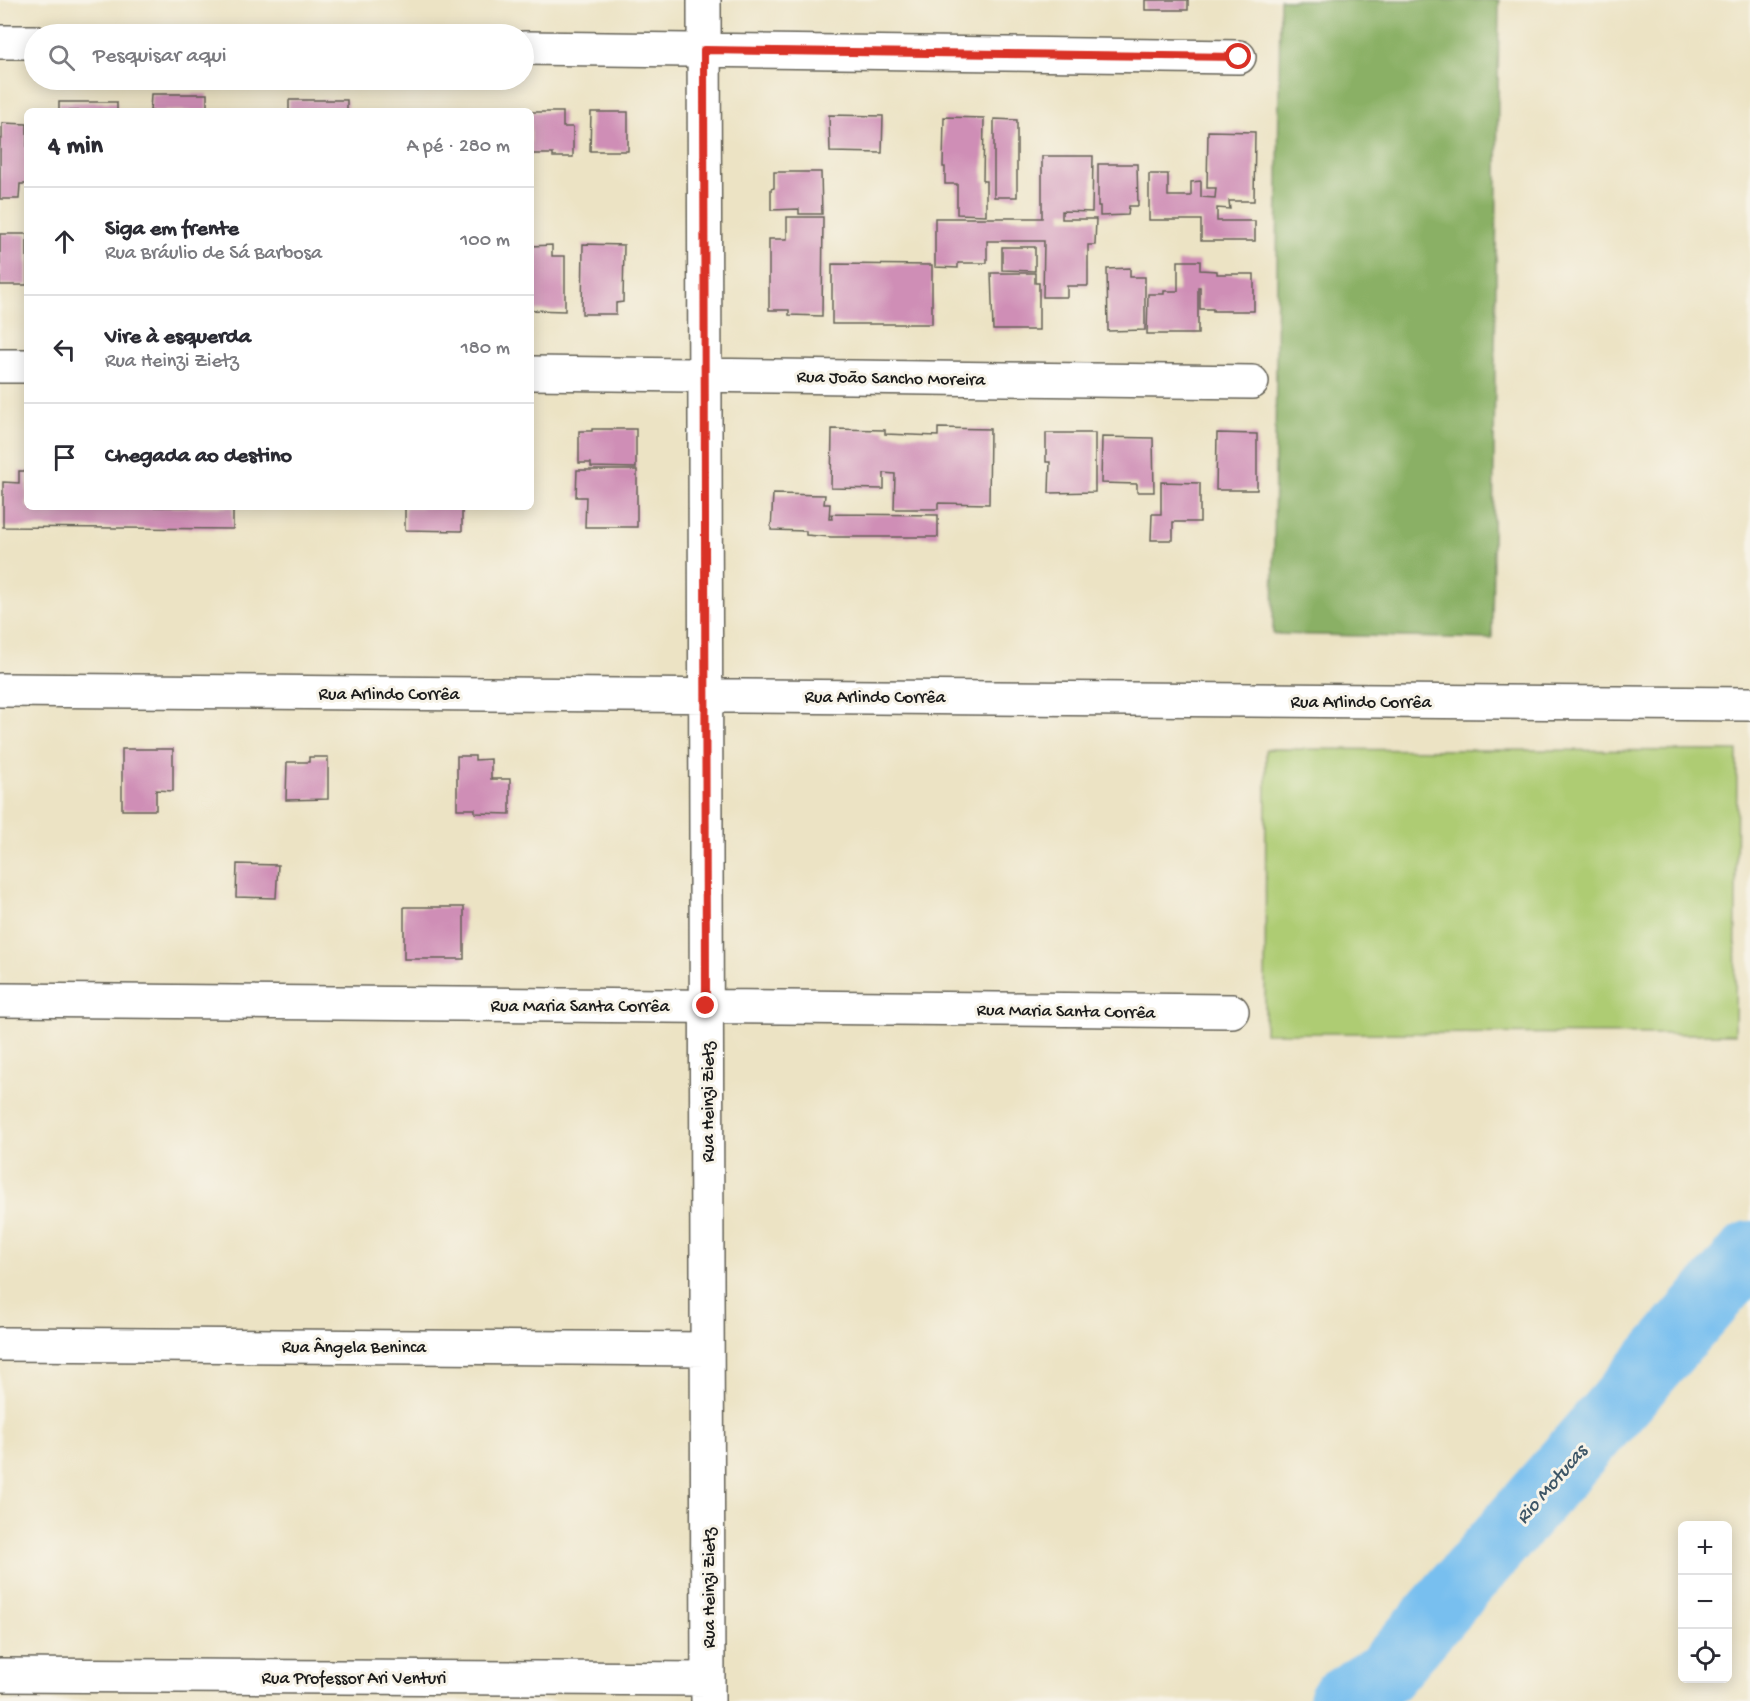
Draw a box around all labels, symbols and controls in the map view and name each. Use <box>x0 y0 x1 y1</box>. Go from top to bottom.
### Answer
search box <box>24 24 534 90</box>
icon: search <box>45 41 78 74</box>
route start <box>1225 43 1251 69</box>
text: Pesquisar aqui <box>93 44 227 70</box>
text: 4 min <box>48 132 103 163</box>
text: A pé · 280 m <box>406 136 510 159</box>
text: Siga em frente <box>105 217 239 243</box>
icon: ahead <box>48 225 81 258</box>
text: 100 m <box>460 230 510 253</box>
text: Rua Bráulio de Sá Barbosa <box>105 243 322 266</box>
text: Vire à esquerda <box>105 325 251 351</box>
icon: left <box>48 333 81 366</box>
text: 180 m <box>461 338 510 361</box>
text: Rua Heinzi Zietz <box>105 351 239 374</box>
street label: Rua João Sancho Moreira <box>796 367 986 392</box>
icon: arrive <box>48 441 81 474</box>
text: Chegada ao destino <box>105 444 292 470</box>
street label: Rua Arlindo Corrêa <box>319 685 460 706</box>
street label: Rua Arlindo Corrêa <box>805 688 946 709</box>
street label: Rua Arlindo Corrêa <box>1291 693 1432 714</box>
route end <box>692 992 718 1018</box>
street label: Rua Maria Santa Corrêa <box>491 997 670 1018</box>
street label: Rua Maria Santa Corrêa <box>976 1000 1157 1025</box>
street label: Rua Heinzi Zietz <box>699 1041 720 1162</box>
street label: Rua Ângela Beninca <box>282 1337 427 1359</box>
water label: Rio Motucas <box>1512 1440 1594 1529</box>
map controls <box>1678 1521 1732 1683</box>
button: + <box>1678 1521 1732 1575</box>
street label: Rua Heinzi Zietz <box>700 1527 721 1648</box>
button: − <box>1678 1575 1732 1629</box>
button: locate <box>1678 1629 1732 1683</box>
street label: Rua Professor Ari Venturi <box>262 1669 447 1690</box>

